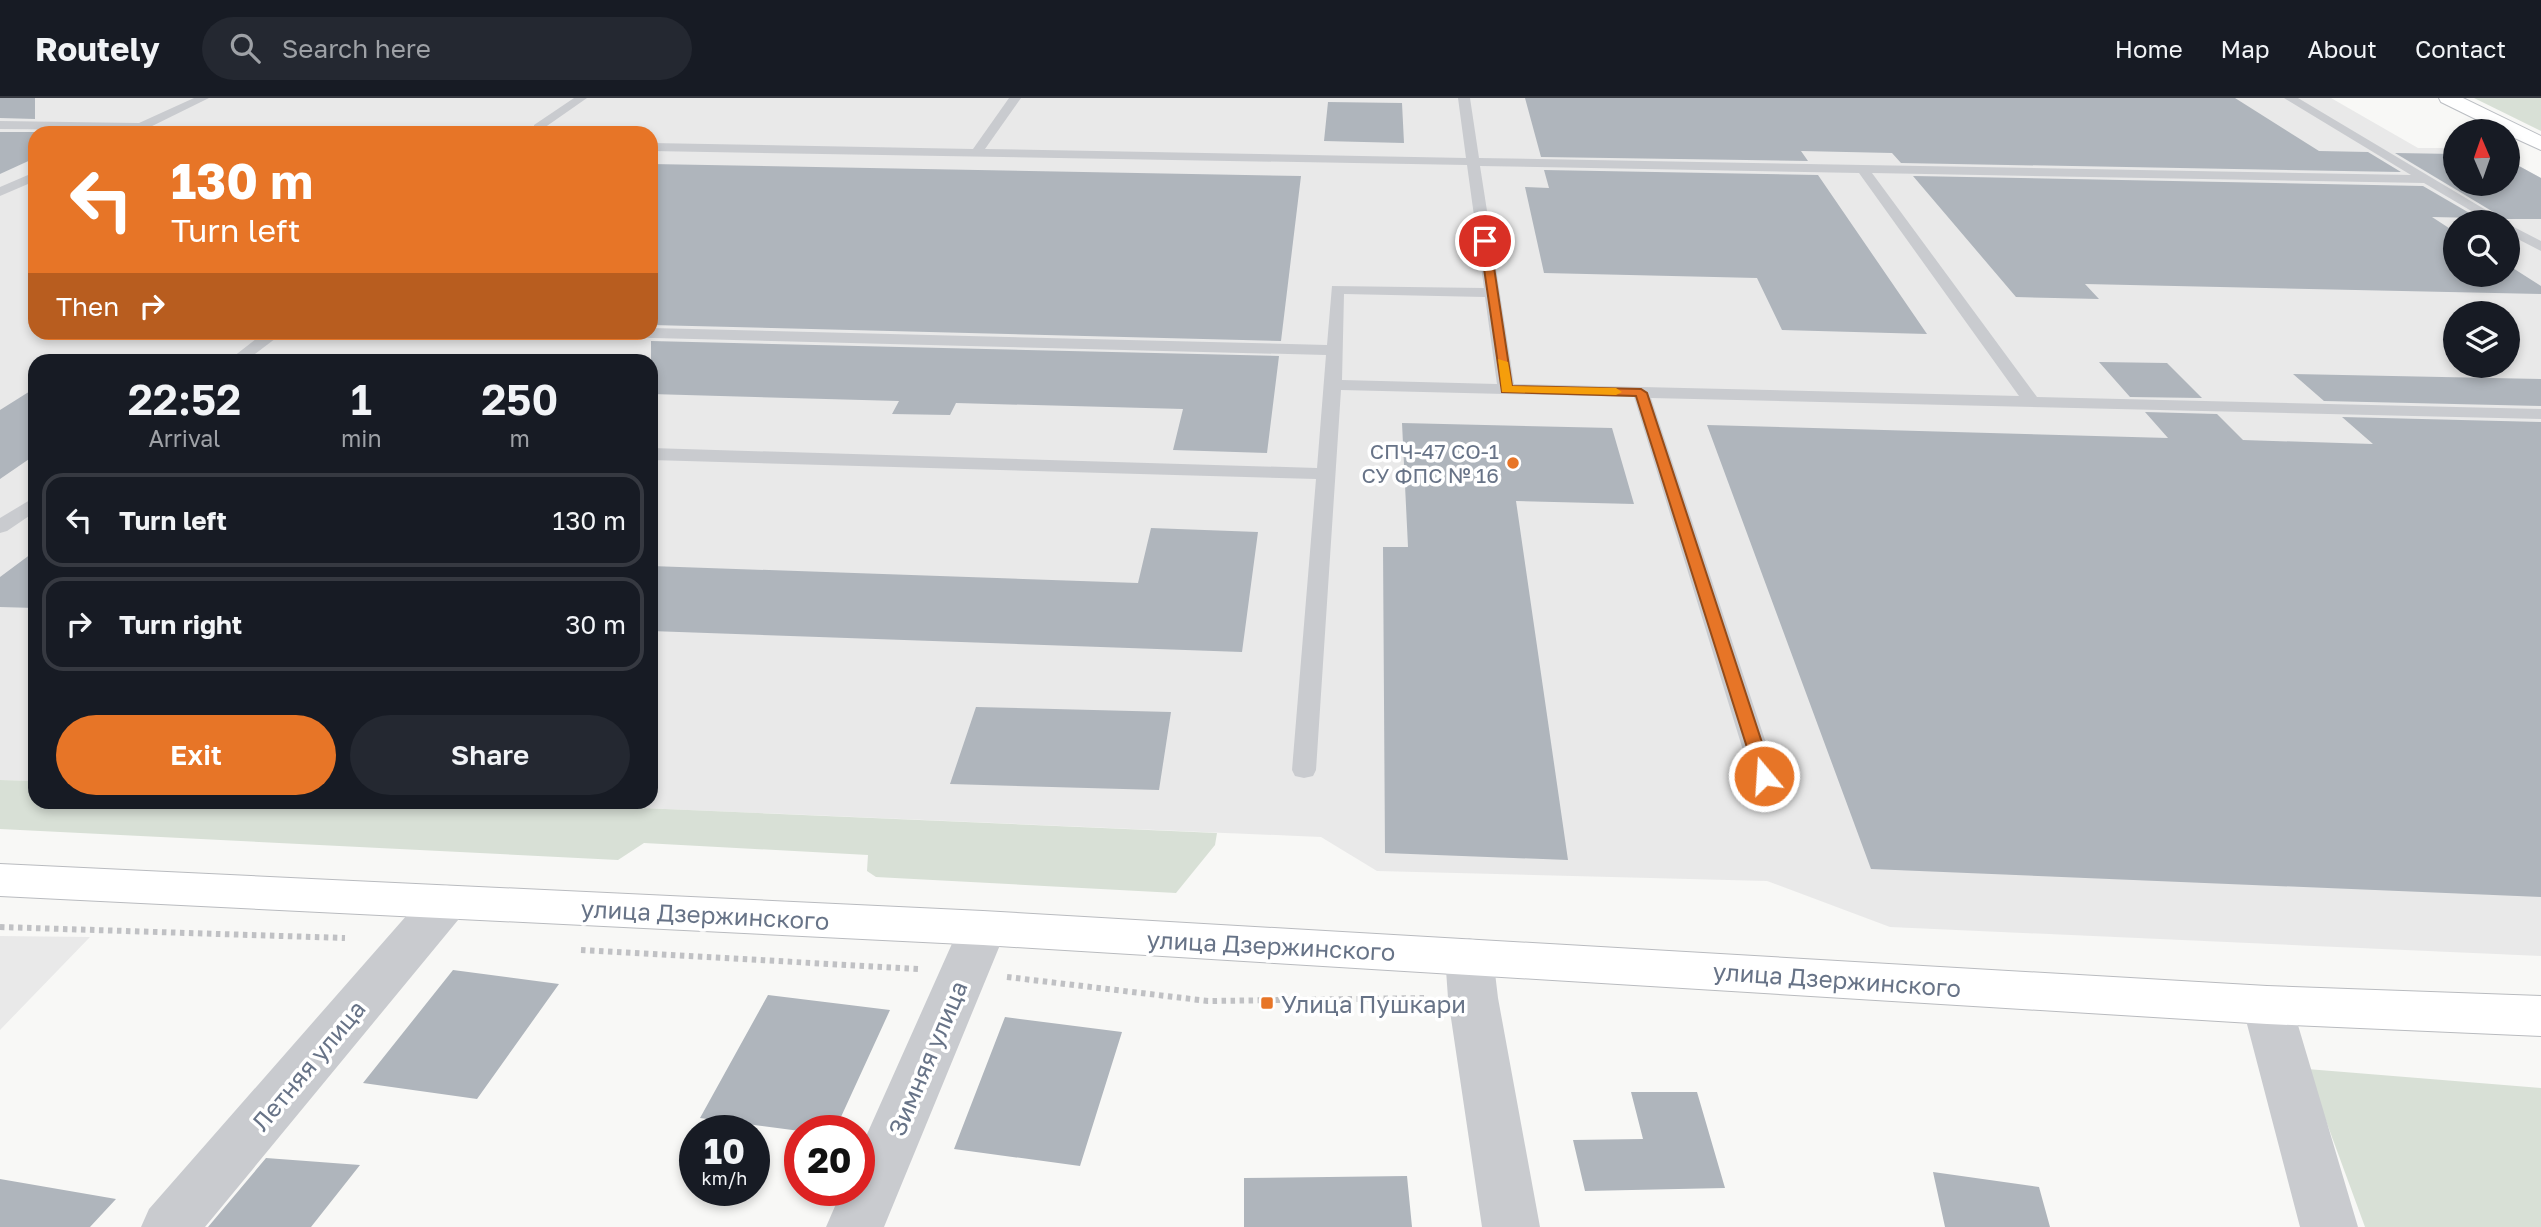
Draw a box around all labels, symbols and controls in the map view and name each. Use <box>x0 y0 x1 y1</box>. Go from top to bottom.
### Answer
search box <box>202 17 692 80</box>
text: Routely <box>35 29 160 68</box>
icon: search <box>226 29 264 67</box>
text: Search here <box>282 33 431 64</box>
text: Home <box>2115 34 2183 63</box>
text: Map <box>2221 34 2270 63</box>
text: About <box>2308 34 2377 63</box>
text: Contact <box>2415 34 2506 63</box>
north arrow <box>2443 119 2520 196</box>
map controls <box>2443 119 2520 378</box>
text: 130 m <box>171 151 313 210</box>
icon: left <box>56 154 147 245</box>
button: search <box>2443 210 2520 287</box>
text: Turn left <box>171 211 300 249</box>
pin <box>1455 211 1515 271</box>
icon: arrive <box>1466 222 1504 260</box>
icon: right <box>133 287 171 325</box>
text: Then <box>56 291 119 322</box>
button: layers <box>2443 301 2520 378</box>
text: 22:52 <box>128 374 241 424</box>
text: 1 <box>351 374 372 424</box>
text: 250 <box>481 374 558 424</box>
text: Arrival <box>148 424 220 452</box>
text: min <box>341 424 382 452</box>
text: m <box>510 424 530 452</box>
place label: СПЧ-47 СО-1 СУ ФПС № 16 <box>1362 438 1499 488</box>
marker: СПЧ-47 СО-1 СУ ФПС № 16 <box>1505 455 1521 471</box>
icon: left <box>60 501 98 539</box>
text: Turn left <box>119 505 227 536</box>
text: 130 m <box>553 505 626 536</box>
icon: right <box>60 605 98 643</box>
text: Turn right <box>119 609 242 640</box>
text: 30 m <box>565 609 626 640</box>
button: Exit <box>56 715 336 795</box>
button: Share <box>350 715 630 795</box>
position arrow <box>1727 739 1801 813</box>
street label: улица Дзержинского <box>580 893 830 935</box>
street label: улица Дзержинского <box>1146 924 1396 966</box>
street label: улица Дзержинского <box>1712 956 1962 1002</box>
street label: Зимняя улица <box>881 976 973 1140</box>
place label: Улица Пушкари <box>1281 989 1466 1018</box>
street label: Летняя улица <box>245 994 371 1136</box>
marker: Улица Пушкари <box>1259 995 1275 1011</box>
speed limit sign: 20 <box>784 1115 875 1206</box>
text: 10 <box>704 1130 745 1172</box>
text: km/h <box>702 1167 747 1189</box>

